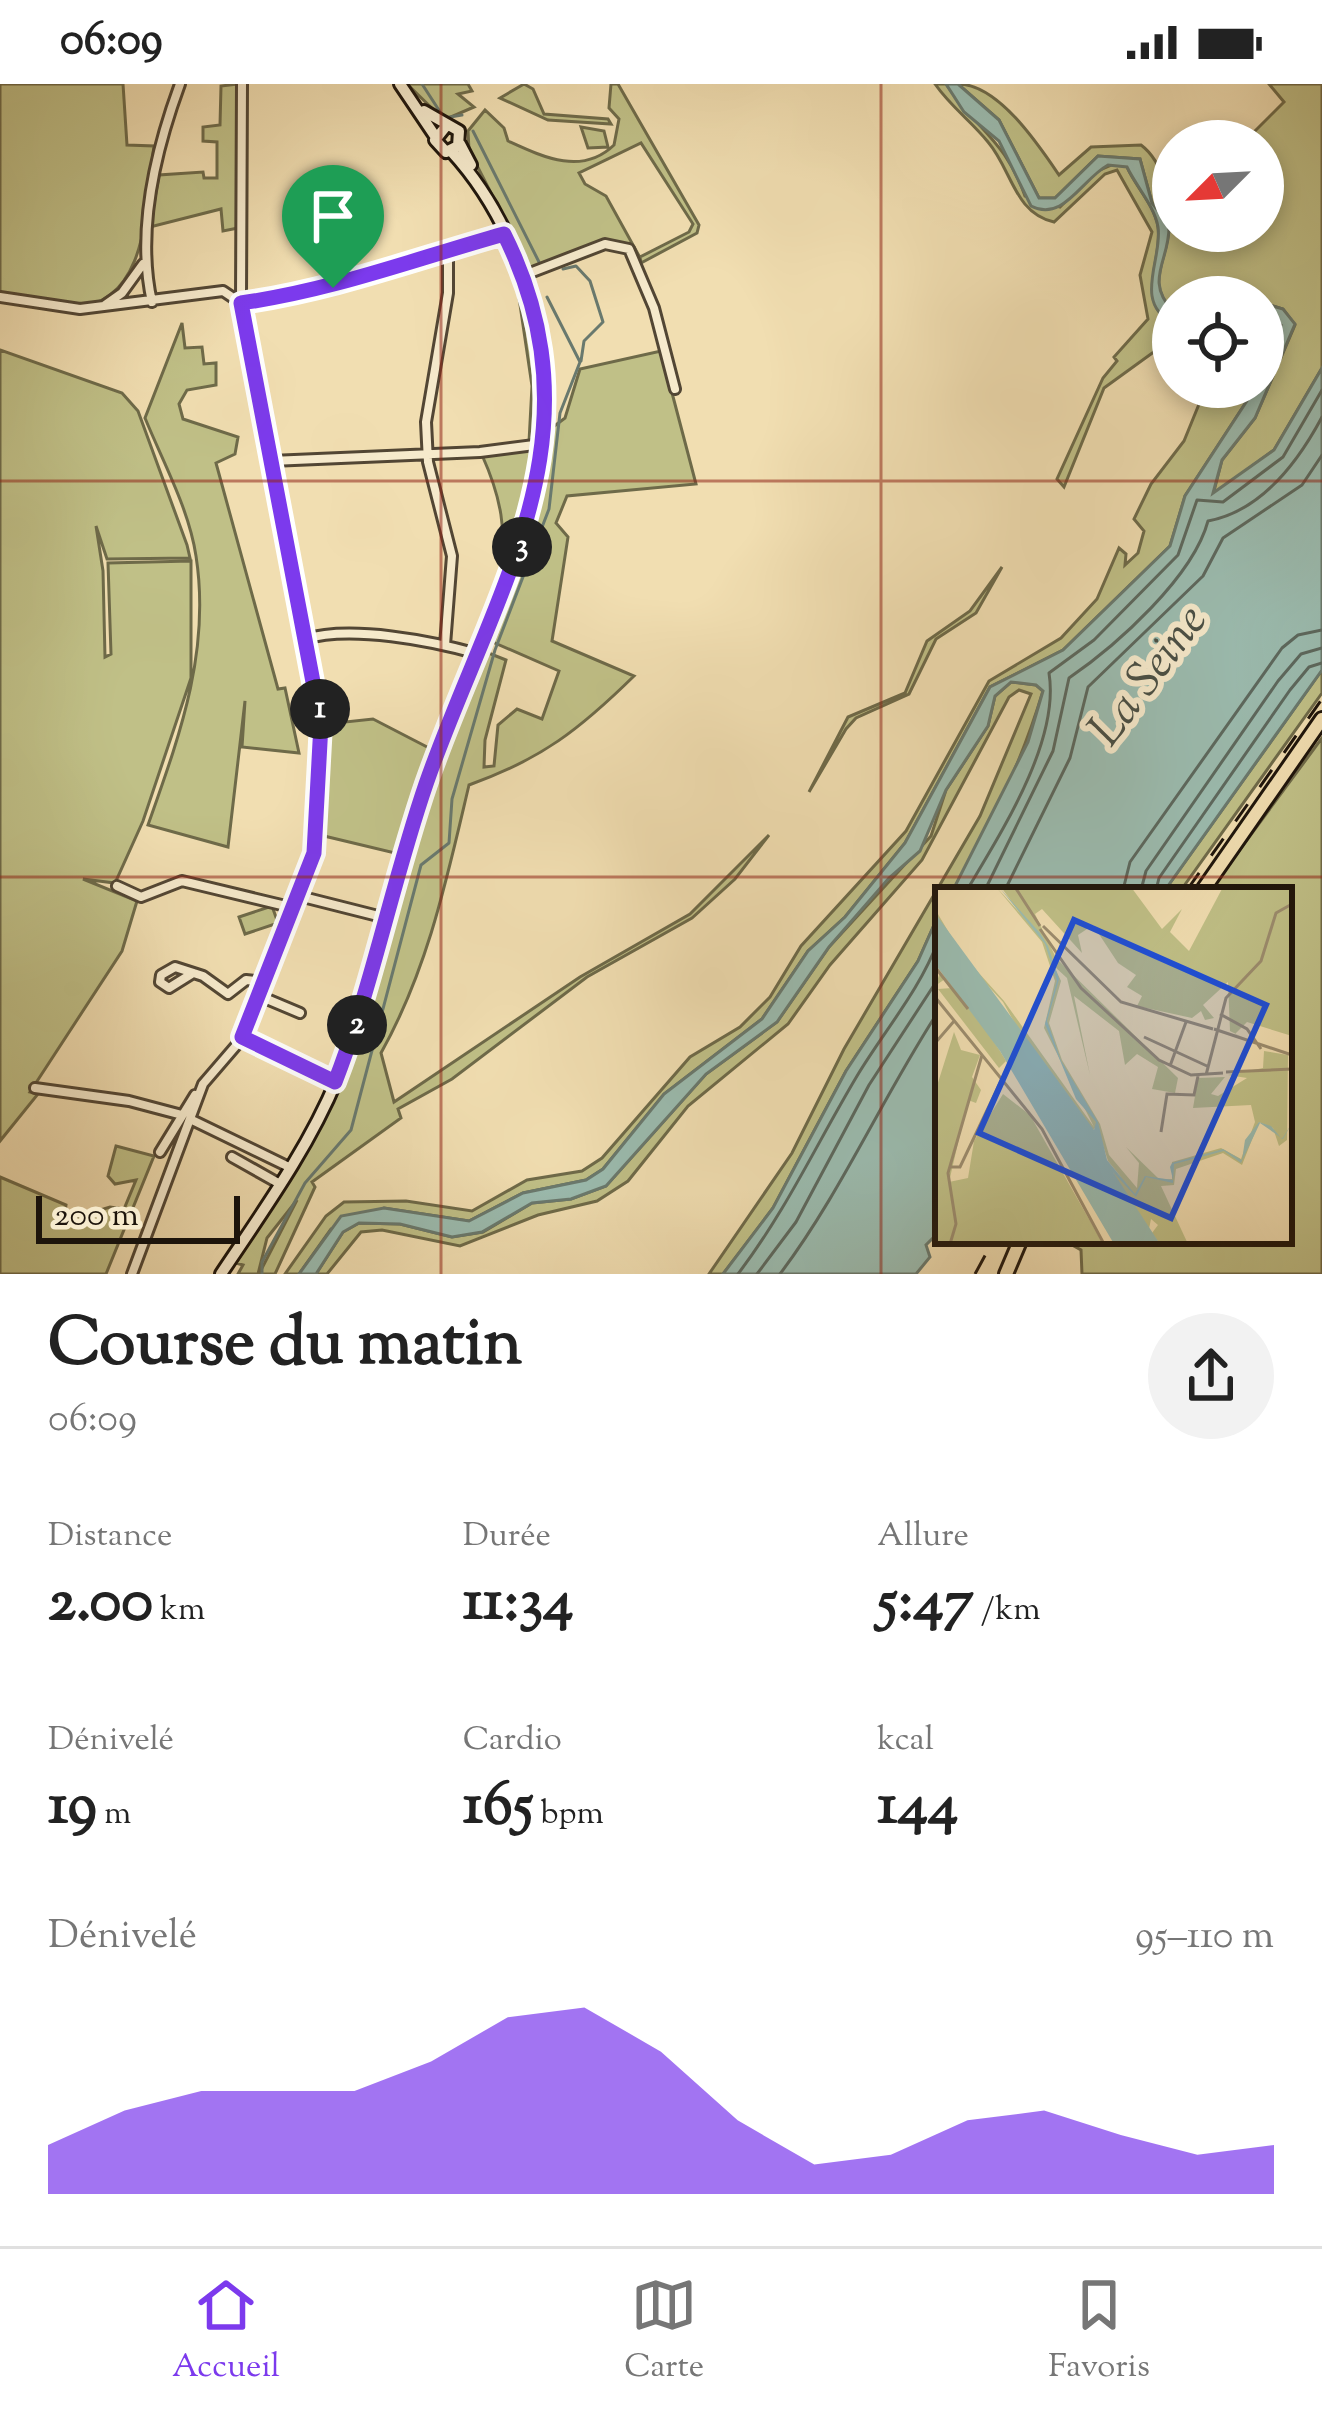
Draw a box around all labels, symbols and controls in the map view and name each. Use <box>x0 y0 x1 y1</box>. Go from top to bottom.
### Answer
text: 06:09 <box>60 10 163 75</box>
north arrow <box>1152 120 1284 252</box>
map controls <box>1152 120 1284 408</box>
pin <box>282 165 384 288</box>
icon: arrive <box>300 183 366 249</box>
button: locate <box>1152 276 1284 408</box>
pin: 3 <box>492 517 552 577</box>
text: 3 <box>515 523 529 571</box>
water label: La Seine <box>1074 592 1226 762</box>
pin: 1 <box>290 679 350 739</box>
text: 1 <box>314 685 326 733</box>
inset map <box>935 887 1292 1244</box>
pin: 2 <box>327 995 387 1055</box>
text: 2 <box>349 1001 365 1049</box>
scale bar <box>36 1190 240 1243</box>
text: 200 m <box>54 1193 139 1241</box>
text: Course du matin <box>48 1300 522 1395</box>
button: share <box>1148 1313 1274 1439</box>
text: 06:09 <box>48 1393 137 1449</box>
text: Distance <box>48 1513 172 1561</box>
text: Durée <box>463 1513 551 1561</box>
text: Allure <box>877 1513 969 1561</box>
text: 2.00 <box>48 1561 153 1648</box>
text: 11:34 <box>463 1561 574 1648</box>
text: 5:47 <box>877 1561 974 1648</box>
text: km <box>153 1587 205 1635</box>
text: /km <box>974 1587 1040 1635</box>
text: Dénivelé <box>48 1717 174 1765</box>
text: Cardio <box>463 1717 562 1765</box>
text: kcal <box>877 1717 934 1765</box>
text: 19 <box>48 1765 97 1852</box>
text: 165 <box>463 1765 533 1852</box>
text: 144 <box>877 1765 958 1852</box>
text: m <box>97 1791 131 1839</box>
text: bpm <box>533 1791 604 1839</box>
text: Dénivelé <box>48 1910 197 1966</box>
text: 95–110 m <box>1135 1910 1274 1966</box>
tab: Accueil <box>172 2272 280 2392</box>
tab: Carte <box>624 2272 704 2392</box>
tab: Favoris <box>1048 2272 1150 2392</box>

